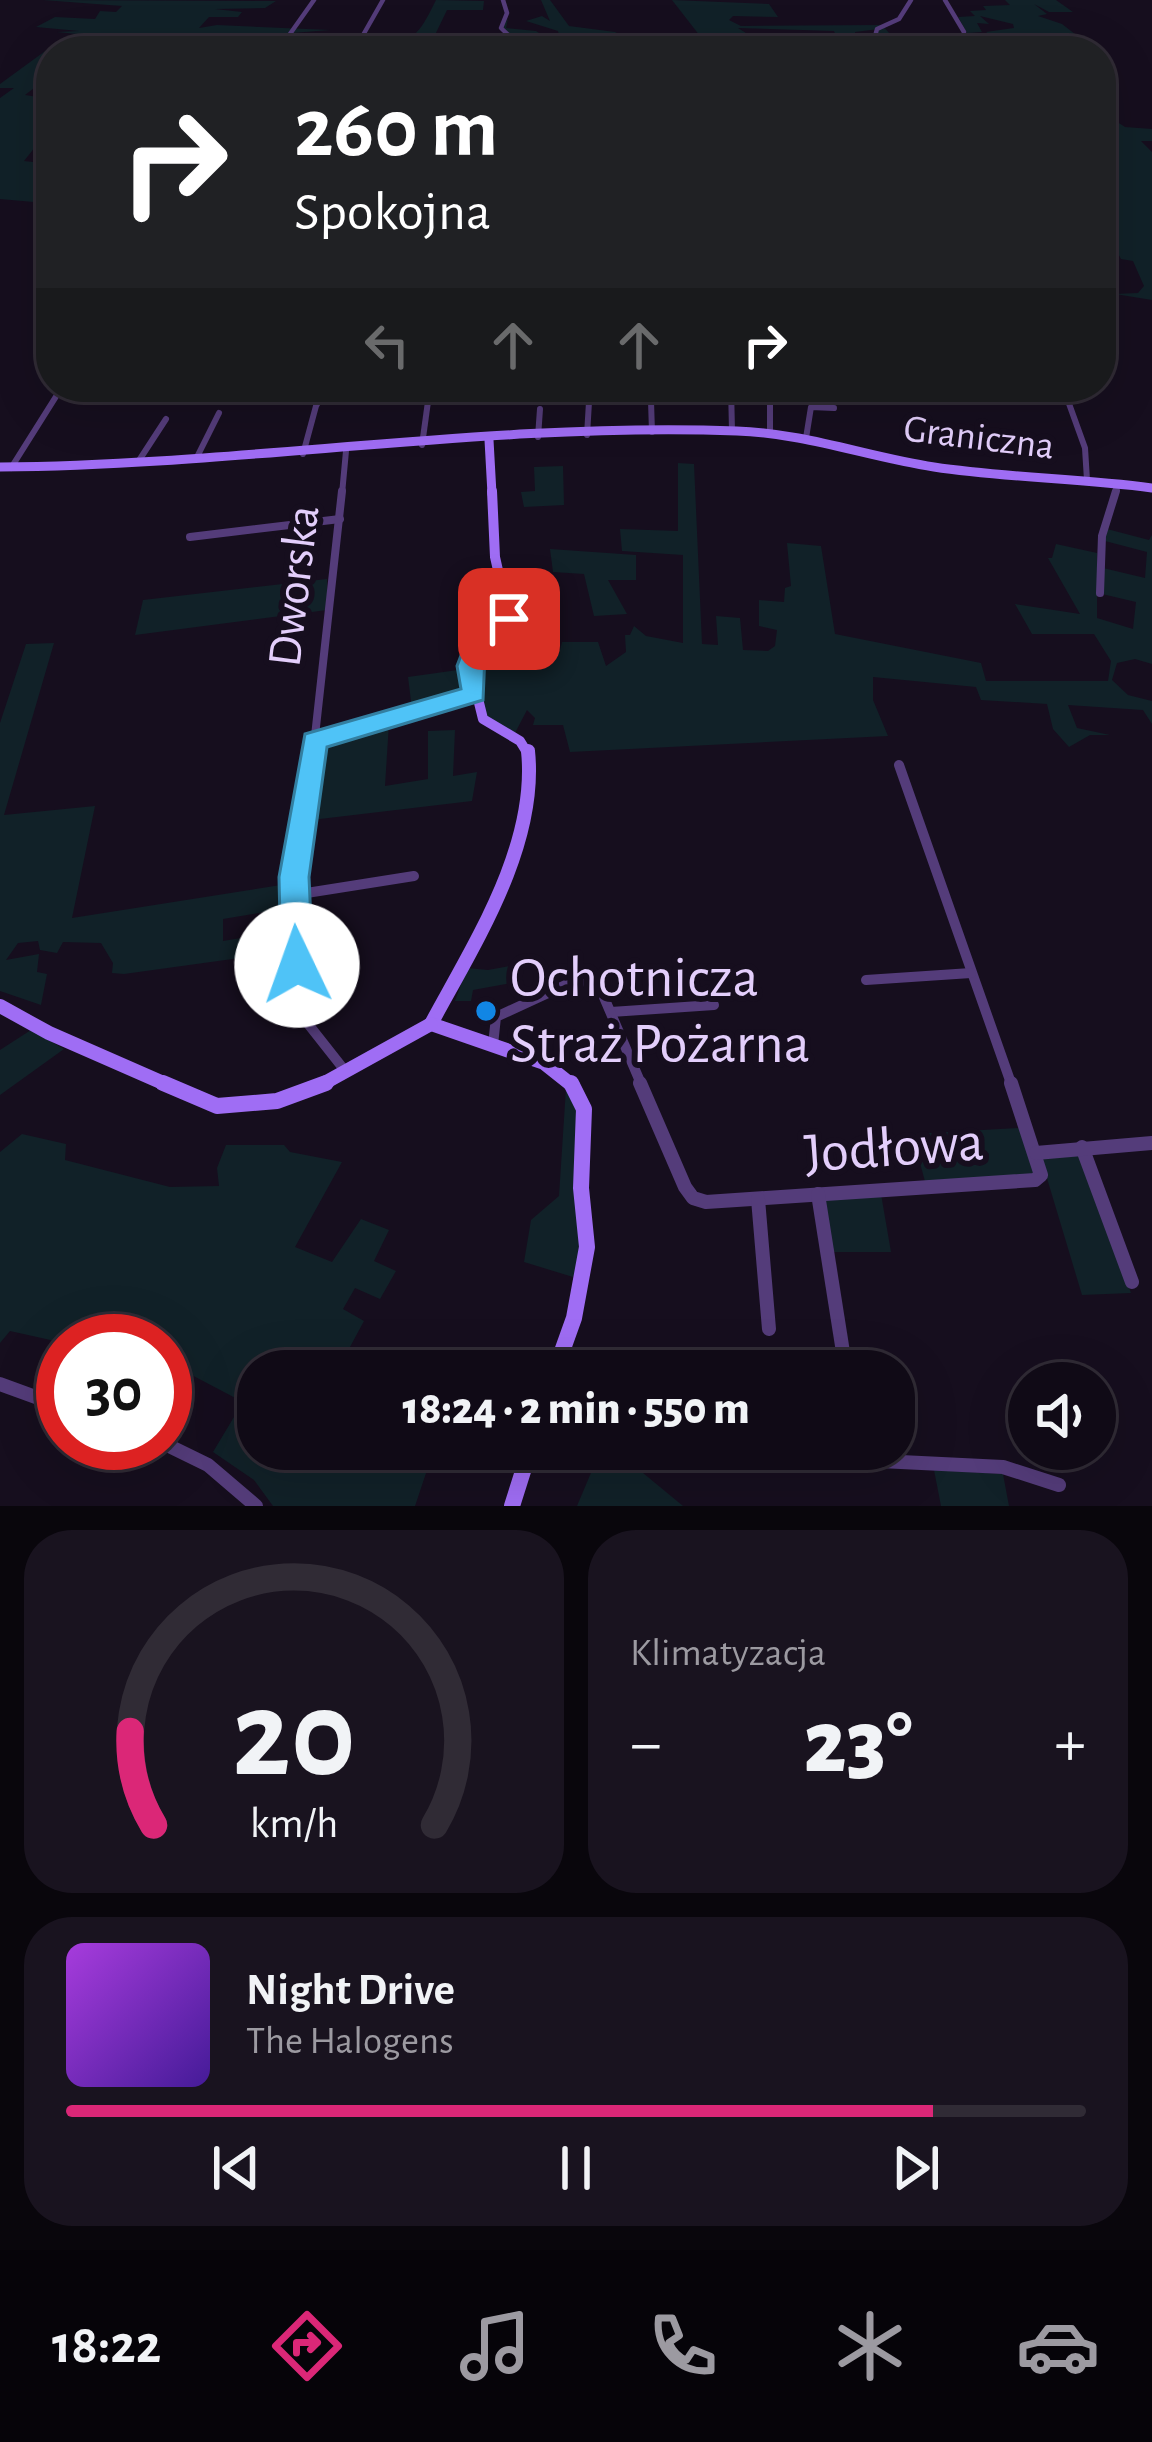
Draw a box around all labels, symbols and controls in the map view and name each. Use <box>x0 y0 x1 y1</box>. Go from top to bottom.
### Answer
icon: right <box>96 84 252 240</box>
text: 260 m <box>294 88 498 172</box>
text: Spokojna <box>294 186 491 240</box>
icon: left <box>354 312 420 378</box>
icon: ahead <box>480 312 546 378</box>
icon: ahead <box>606 312 672 378</box>
icon: right <box>732 312 798 378</box>
street label: Graniczna <box>902 409 1056 467</box>
street label: Dworska <box>261 503 329 669</box>
pin <box>458 568 560 670</box>
icon: arrive <box>476 586 542 652</box>
position arrow <box>234 902 360 1028</box>
place label: Ochotnicza Straż Pożarna <box>510 950 810 1073</box>
marker: Ochotnicza Straż Pożarna <box>473 998 499 1024</box>
street label: Jodłowa <box>802 1113 986 1183</box>
speed limit sign: 30 <box>36 1314 192 1470</box>
map controls <box>1008 1362 1116 1470</box>
button: sound <box>1008 1362 1116 1470</box>
text: 18:24 · 2 min · 550 m <box>402 1387 750 1432</box>
text: Klimatyzacja <box>630 1634 826 1673</box>
text: 20 <box>232 1674 356 1799</box>
text: 23° <box>804 1699 913 1789</box>
text: − <box>630 1711 662 1777</box>
text: + <box>1054 1711 1086 1777</box>
text: km/h <box>250 1802 338 1845</box>
text: Night Drive <box>246 1968 455 2013</box>
text: The Halogens <box>246 2022 454 2061</box>
icon: previous <box>203 2135 269 2201</box>
icon: pause <box>543 2135 609 2201</box>
icon: next <box>883 2135 949 2201</box>
icon: directions <box>265 2304 349 2388</box>
icon: music <box>453 2304 537 2388</box>
icon: phone <box>641 2304 725 2388</box>
icon: climate <box>828 2304 912 2388</box>
icon: car <box>1016 2304 1100 2388</box>
text: 18:22 <box>52 2319 161 2373</box>

